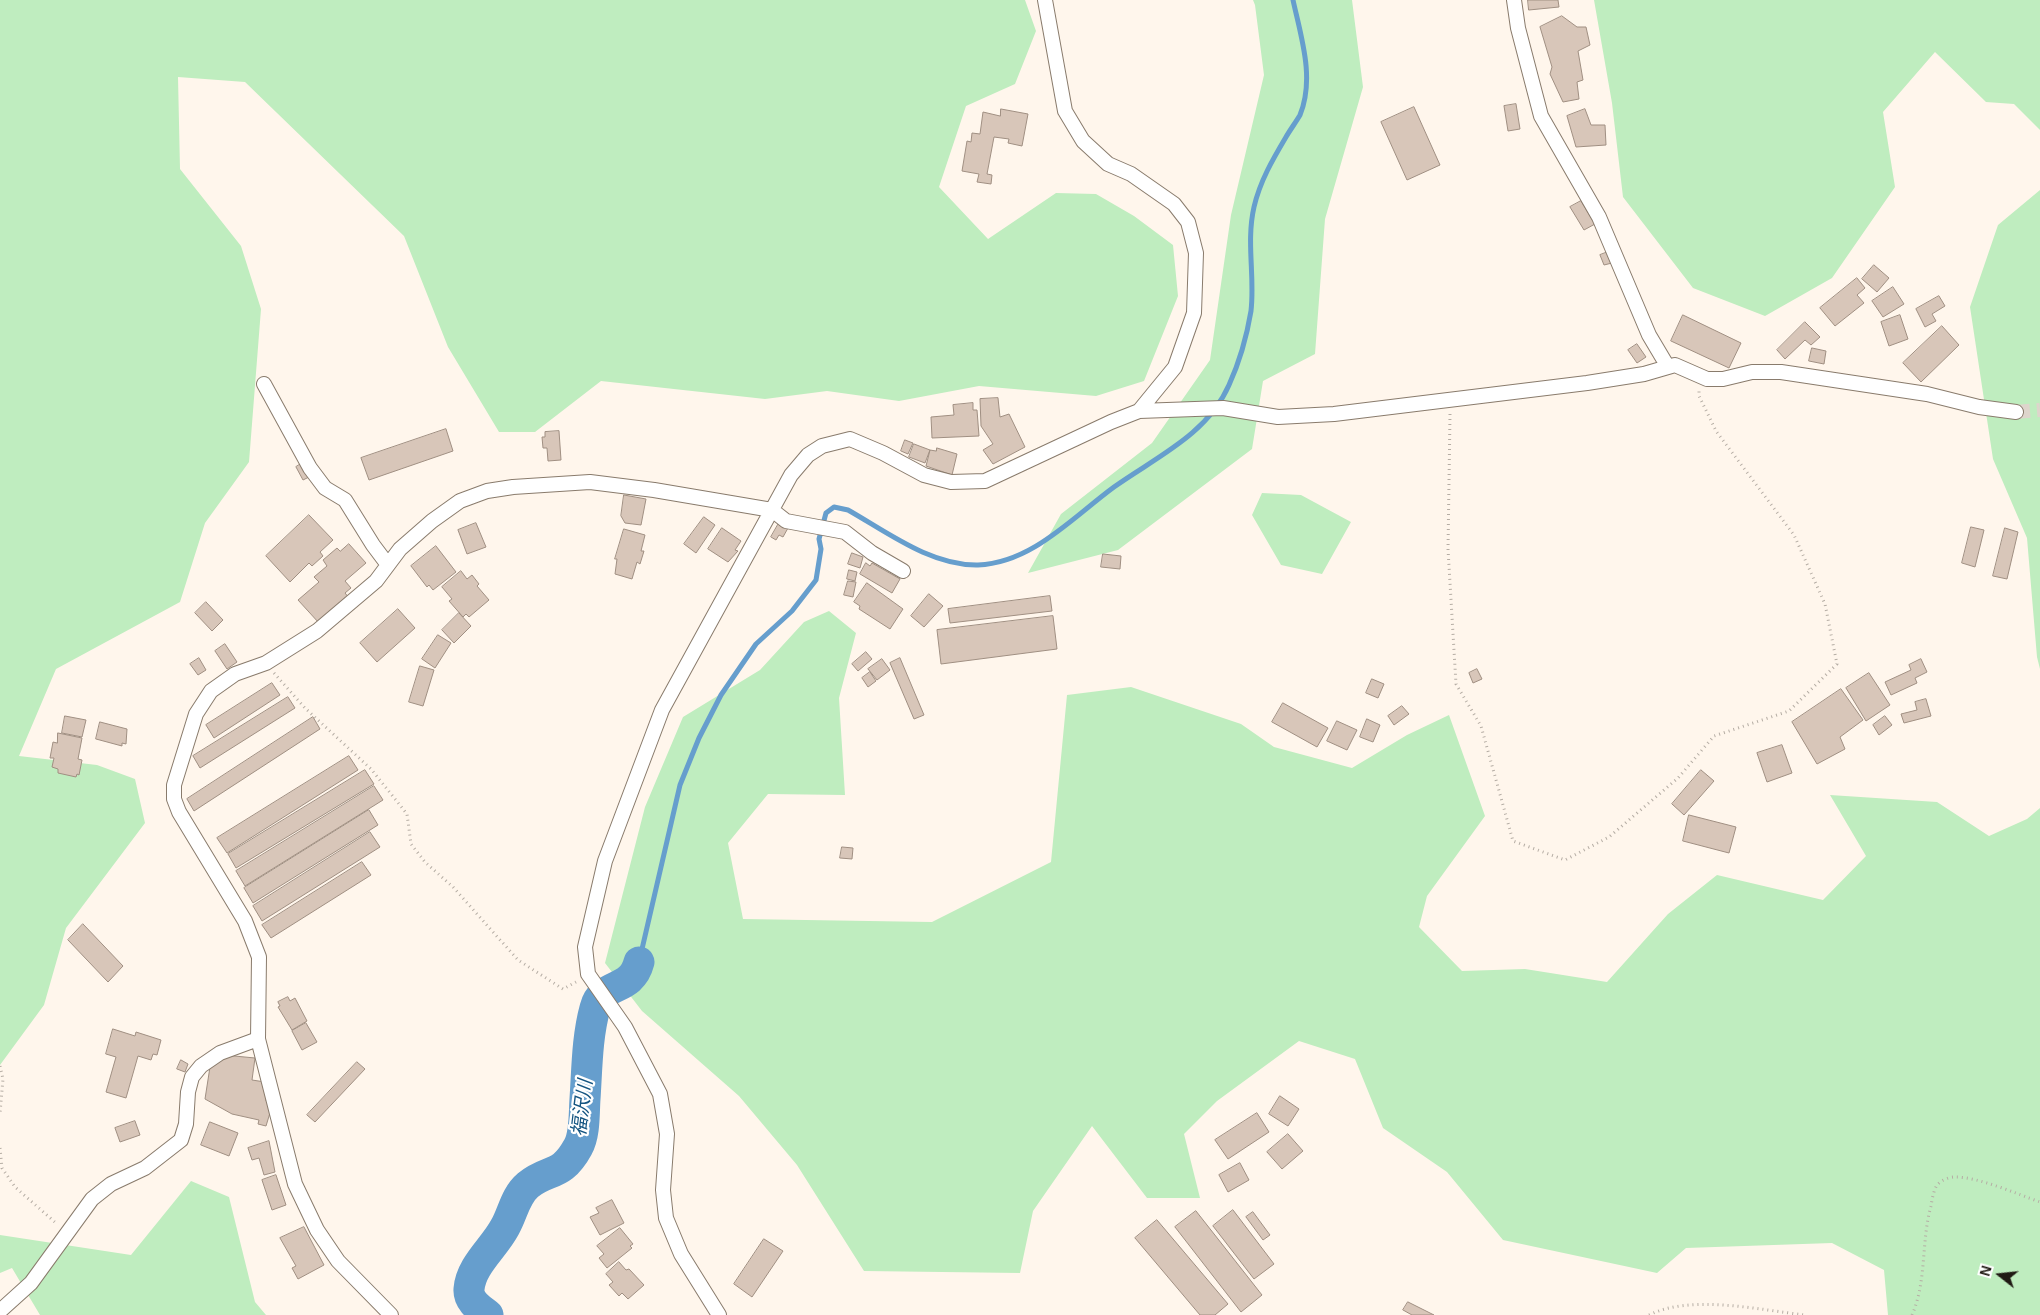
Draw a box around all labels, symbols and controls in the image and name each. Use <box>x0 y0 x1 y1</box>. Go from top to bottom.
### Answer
water label: 福沢川 <box>568 1078 598 1138</box>
north arrow <box>1975 1250 2025 1300</box>
text: N <box>1976 1264 1995 1278</box>

